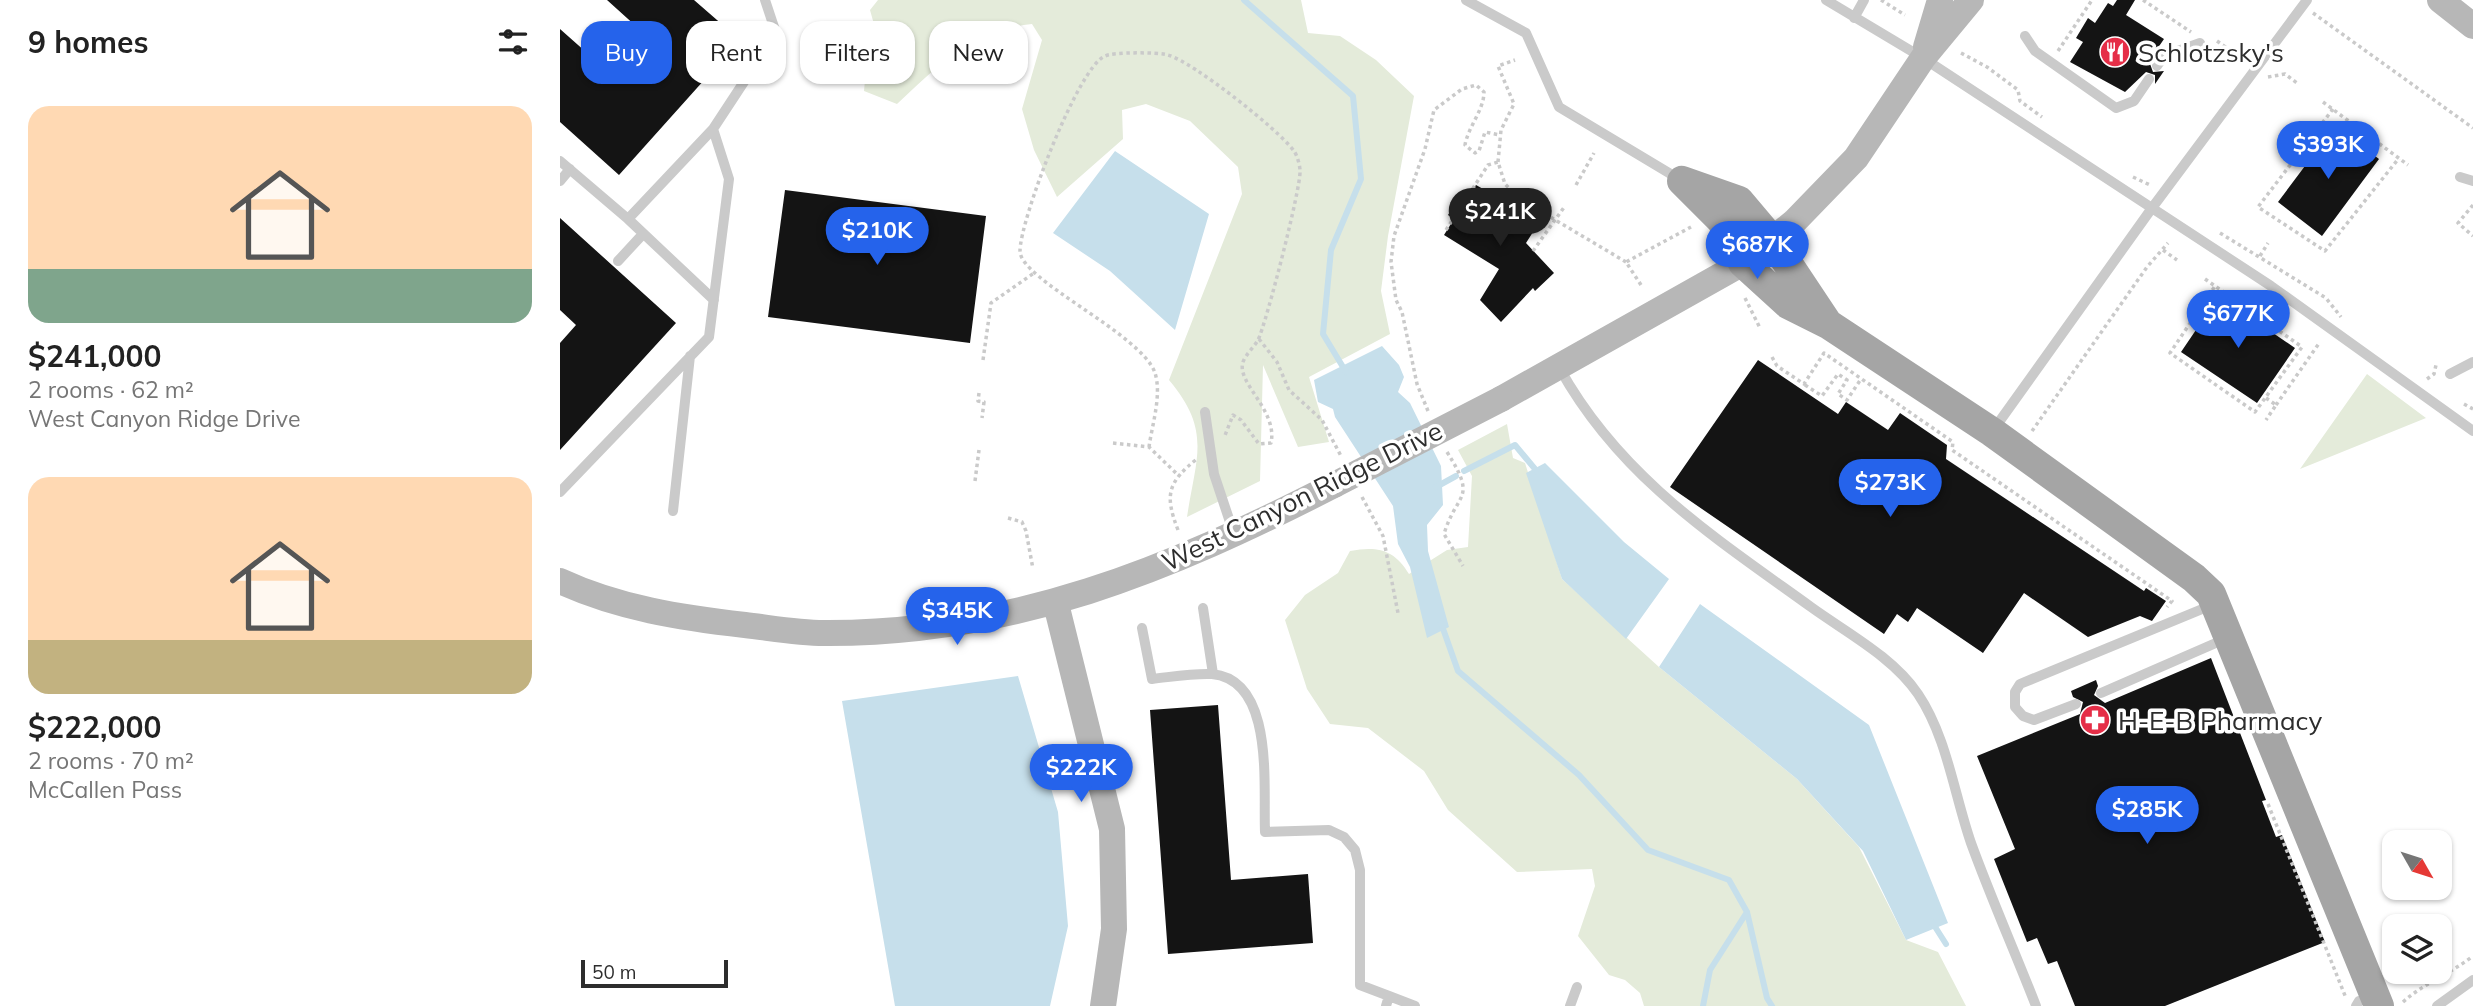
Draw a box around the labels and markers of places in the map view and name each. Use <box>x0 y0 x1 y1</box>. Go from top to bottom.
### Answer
restaurant icon: Schlotzsky's <box>2098 35 2132 69</box>
place label: Schlotzsky's <box>2138 36 2284 69</box>
pin: $393K <box>2279 122 2377 181</box>
pin: $241K <box>1451 188 1549 248</box>
pin: $210K <box>828 208 926 267</box>
pin: $687K <box>1708 222 1806 281</box>
pin: $677K <box>2189 290 2287 350</box>
pin: $273K <box>1841 460 1939 519</box>
pin: $345K <box>908 588 1006 647</box>
pharmacy icon: H-E-B Pharmacy <box>2078 703 2112 737</box>
place label: H-E-B Pharmacy <box>2118 704 2323 737</box>
pin: $222K <box>1032 744 1130 804</box>
pin: $285K <box>2098 786 2196 846</box>

